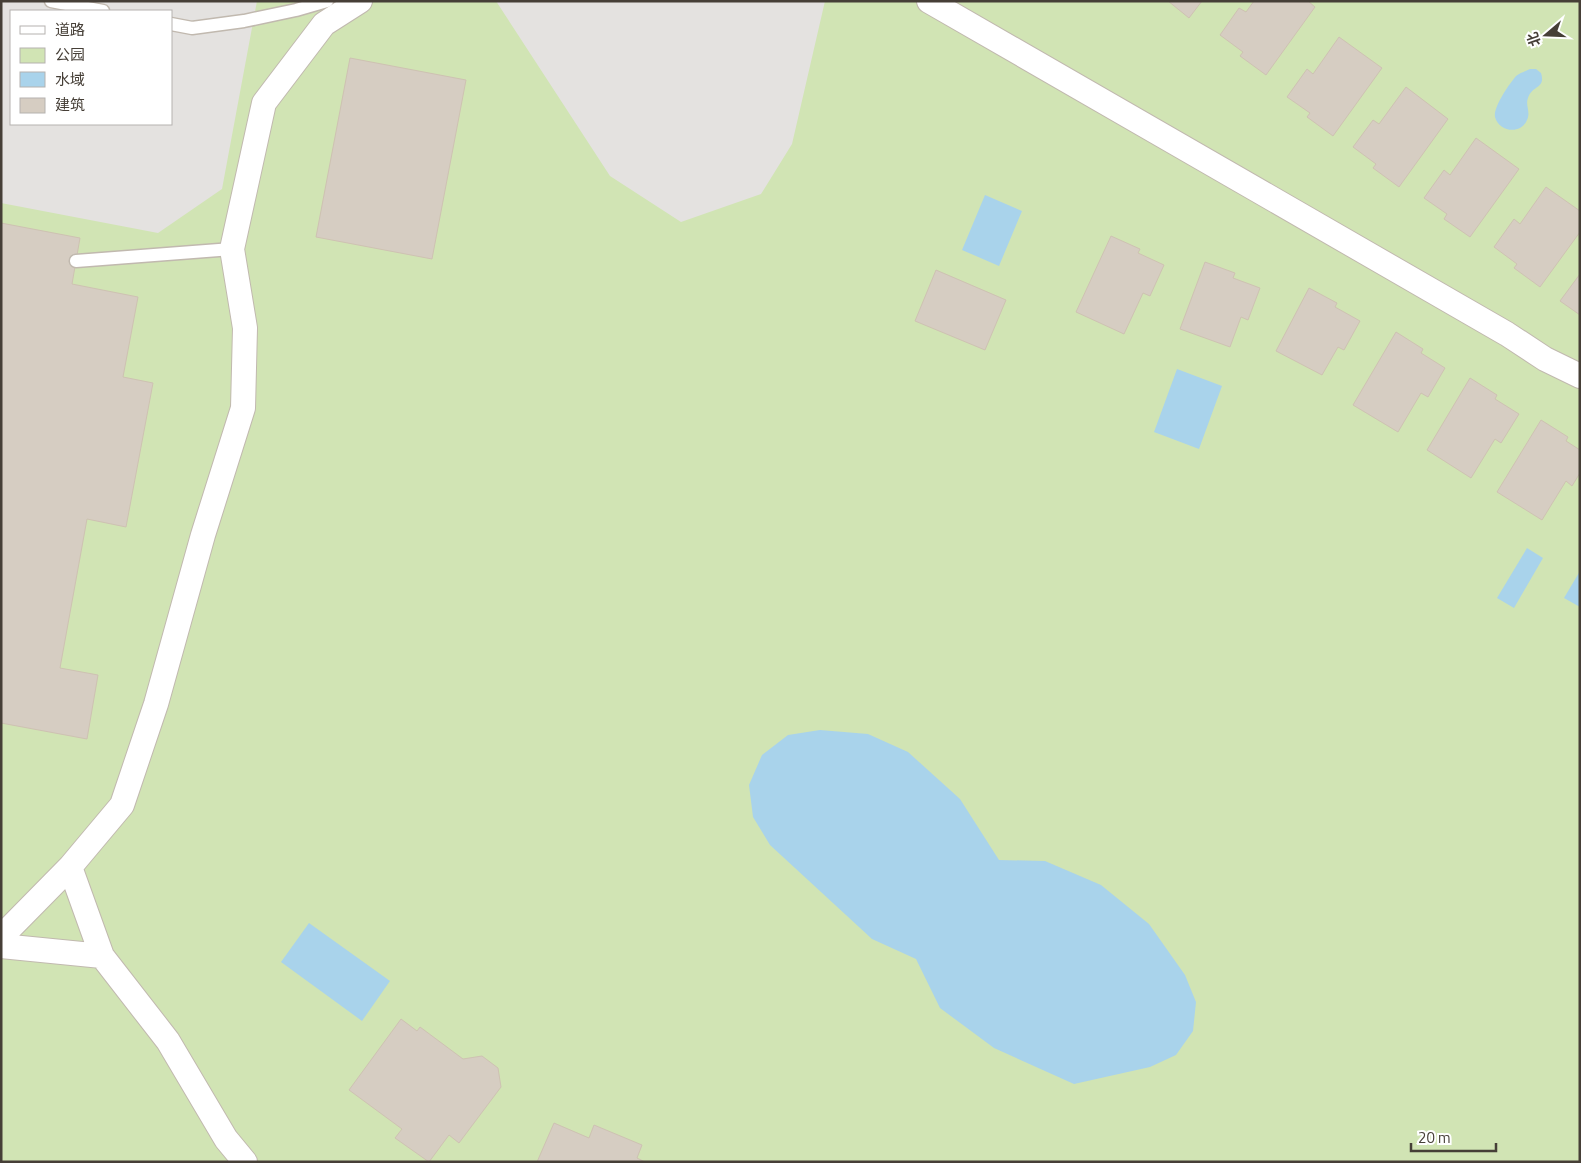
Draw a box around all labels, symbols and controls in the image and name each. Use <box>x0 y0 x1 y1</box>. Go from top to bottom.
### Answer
legend <box>10 10 172 125</box>
north arrow <box>1521 10 1571 60</box>
text: 道路 <box>55 18 85 41</box>
text: 北 <box>1521 29 1545 49</box>
text: 公园 <box>55 43 85 66</box>
text: 水域 <box>55 68 85 91</box>
text: 建筑 <box>55 93 85 116</box>
scale bar <box>1411 1120 1496 1152</box>
text: 20 m <box>1418 1126 1451 1149</box>

